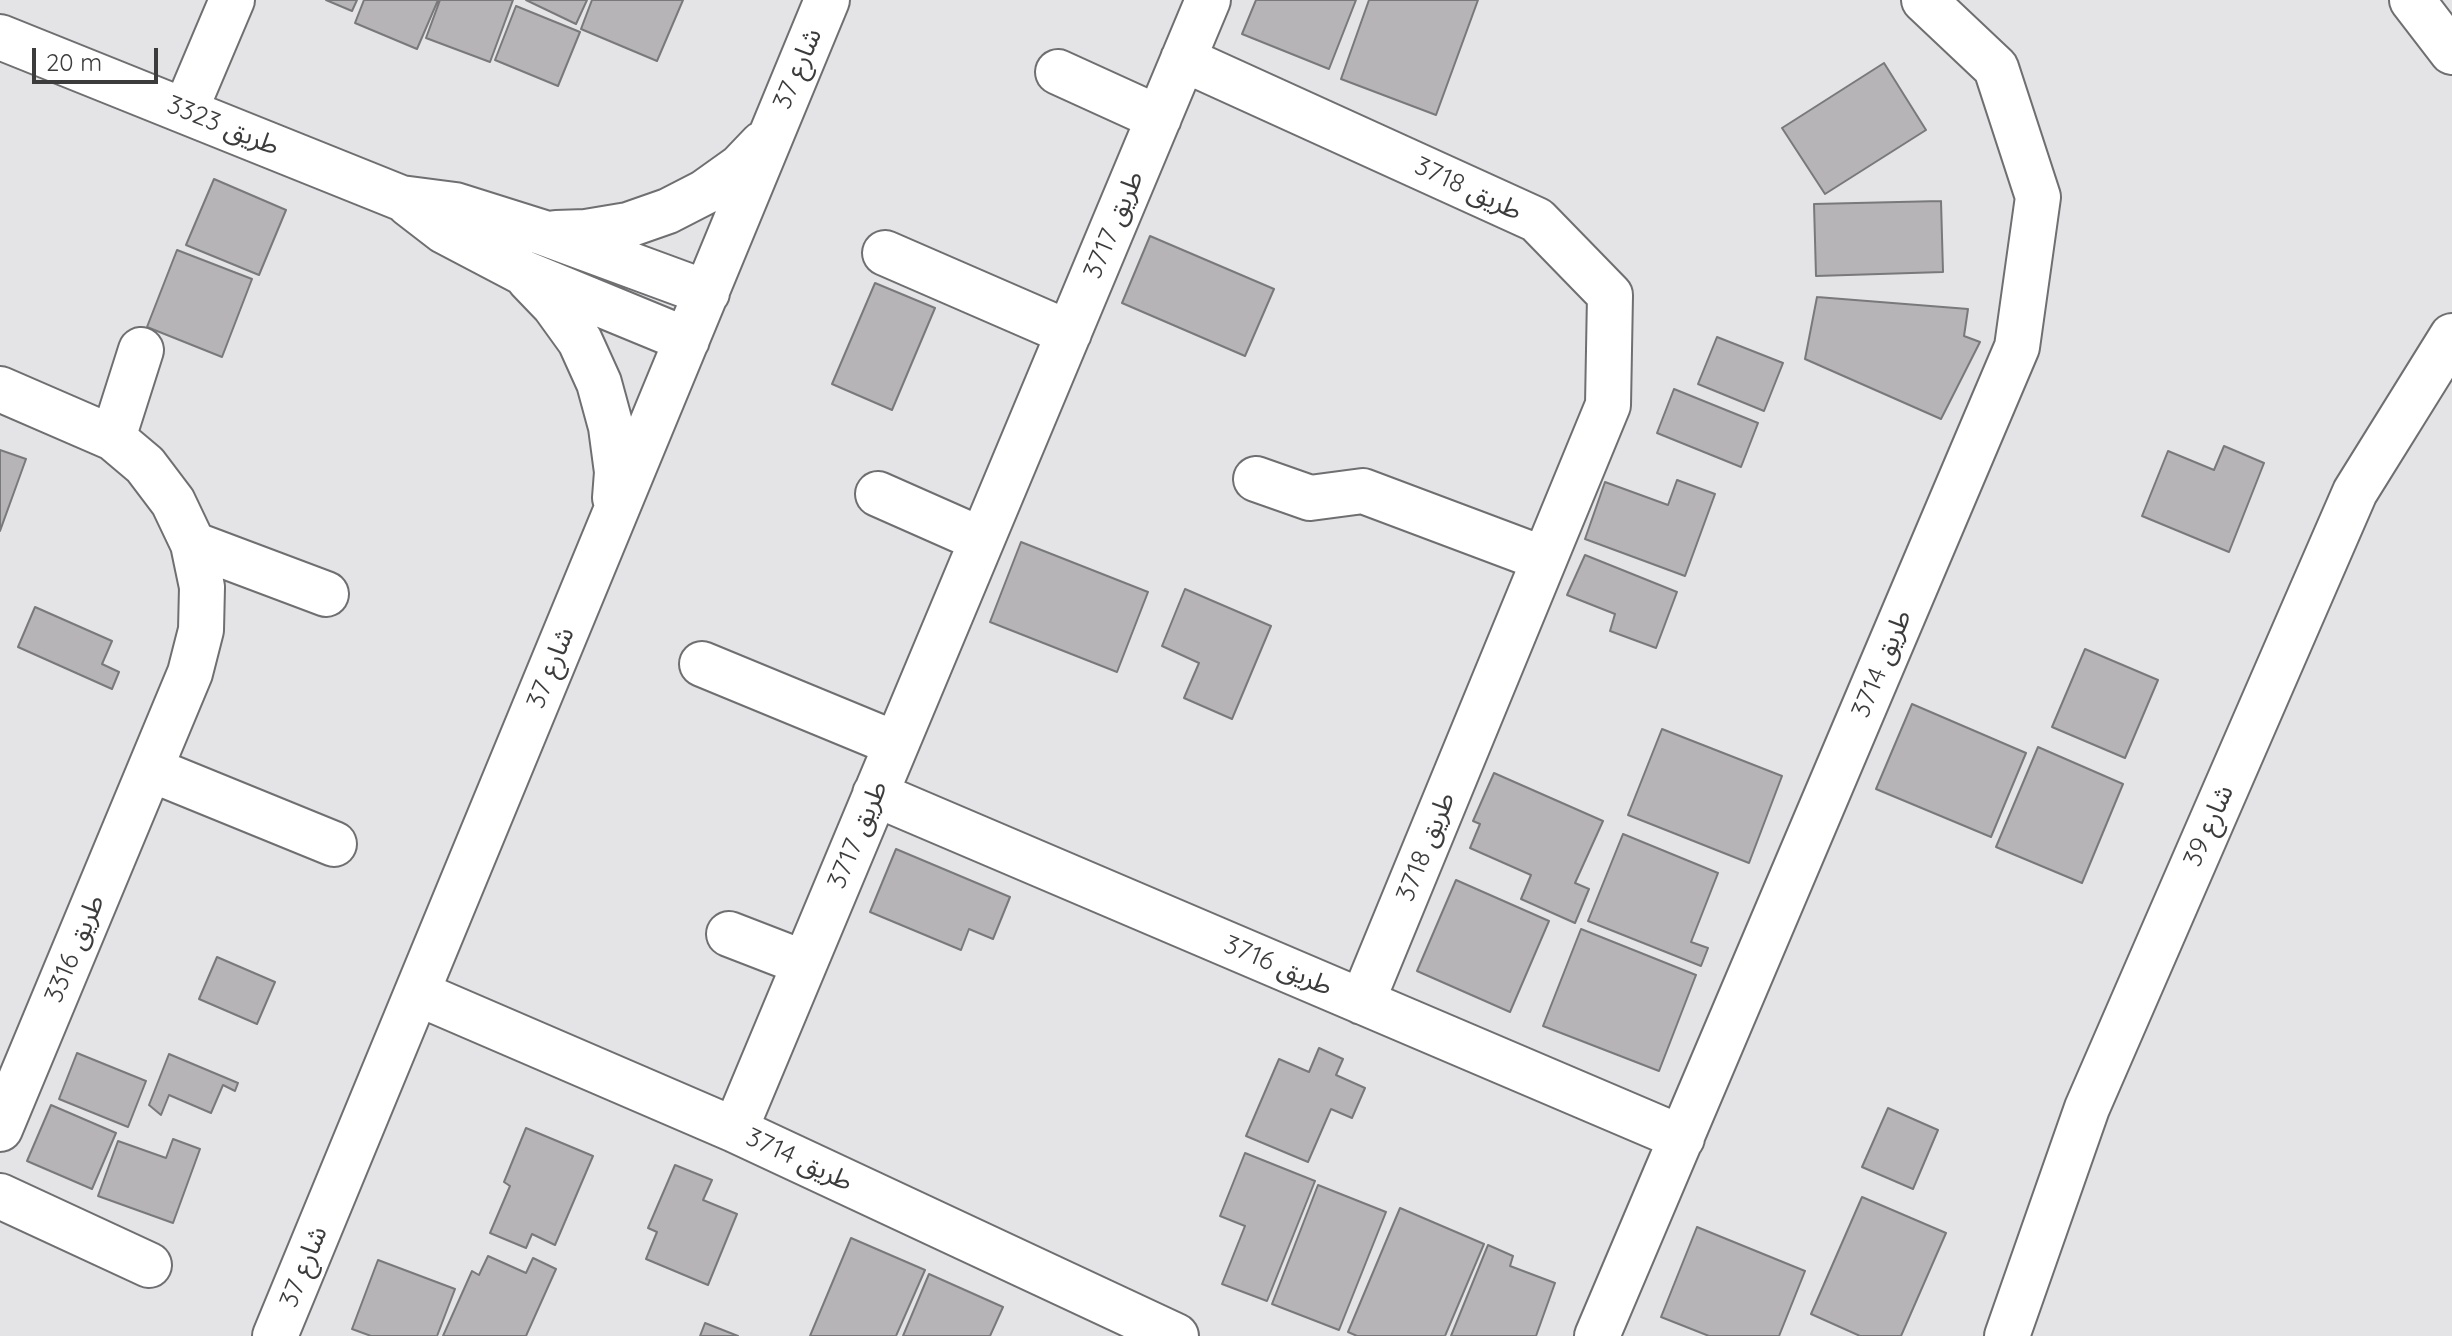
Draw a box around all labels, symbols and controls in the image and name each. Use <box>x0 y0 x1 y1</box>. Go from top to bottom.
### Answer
street label: شارع 37 <box>767 24 829 114</box>
scale bar <box>36 32 162 82</box>
text: 20 m <box>46 47 102 77</box>
street label: طريق 3323 <box>162 89 284 163</box>
street label: طريق 3718 <box>1409 151 1527 227</box>
street label: طريق 3717 <box>1077 166 1151 284</box>
street label: طريق 3714 <box>1845 605 1919 723</box>
street label: شارع 37 <box>521 623 581 713</box>
street label: طريق 3717 <box>821 776 895 894</box>
street label: شارع 39 <box>2177 780 2241 872</box>
street label: طريق 3718 <box>1390 788 1462 906</box>
street label: طريق 3316 <box>38 891 112 1007</box>
street label: طريق 3716 <box>1219 929 1337 1003</box>
street label: طريق 3714 <box>741 1122 857 1198</box>
street label: شارع 37 <box>274 1222 334 1312</box>

